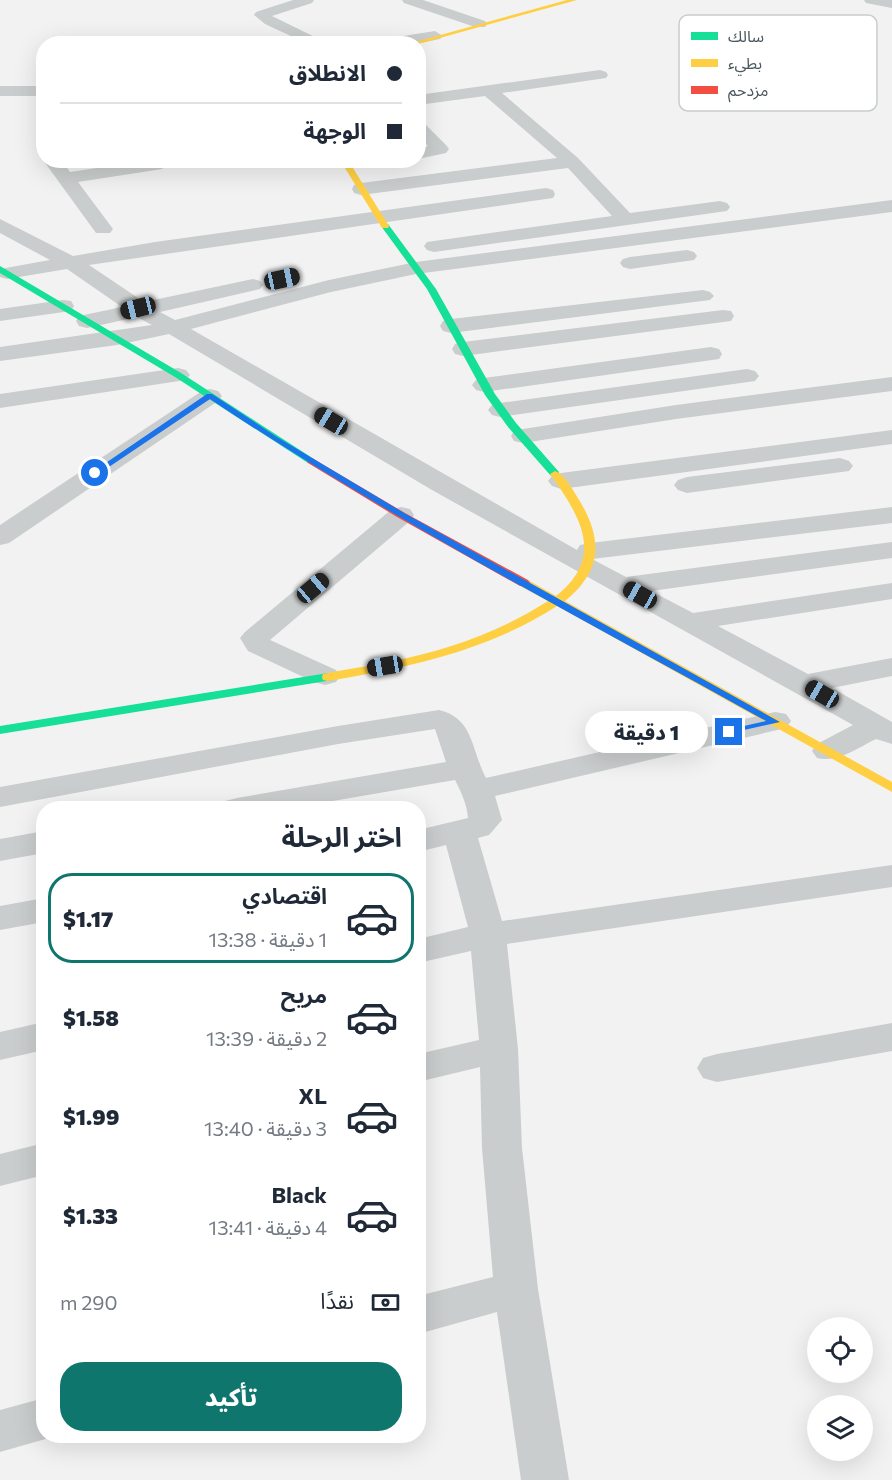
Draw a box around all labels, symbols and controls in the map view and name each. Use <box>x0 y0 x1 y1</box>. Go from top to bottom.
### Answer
legend <box>679 15 877 111</box>
text: سالك <box>728 26 764 45</box>
text: بطيء <box>728 53 762 76</box>
text: الانطلاق <box>289 59 366 86</box>
text: مزدحم <box>728 80 768 103</box>
text: الوجهة <box>303 117 366 144</box>
car <box>263 266 301 292</box>
car <box>118 295 158 321</box>
car <box>311 404 351 438</box>
route start <box>81 459 108 486</box>
car <box>293 570 333 606</box>
car <box>620 578 660 612</box>
car <box>366 654 404 678</box>
car <box>802 677 842 711</box>
callout: 1 دقيقة <box>585 711 708 753</box>
route end <box>715 718 742 745</box>
text: 1 دقيقة <box>614 720 679 744</box>
text: اختر الرحلة <box>282 820 402 853</box>
text: اقتصادي <box>242 882 327 909</box>
icon: car <box>345 891 399 945</box>
text: $1.17 <box>63 905 113 932</box>
text: 1 دقيقة · 13:38 <box>208 927 327 951</box>
text: مريح <box>281 981 327 1008</box>
icon: car <box>345 990 399 1044</box>
text: $1.58 <box>63 1004 119 1031</box>
text: 2 دقيقة · 13:39 <box>206 1026 327 1050</box>
text: XL <box>299 1082 327 1109</box>
icon: car <box>345 1089 399 1143</box>
text: $1.99 <box>63 1103 119 1130</box>
text: 3 دقيقة · 13:40 <box>204 1116 327 1140</box>
text: Black <box>272 1181 327 1208</box>
icon: car <box>345 1188 399 1242</box>
text: $1.33 <box>63 1202 118 1229</box>
text: 4 دقيقة · 13:41 <box>209 1215 327 1239</box>
icon: cash <box>369 1286 402 1319</box>
text: نقدًا <box>320 1287 354 1314</box>
text: 290 m <box>60 1290 118 1314</box>
map controls <box>807 1317 873 1461</box>
button: locate <box>807 1317 873 1383</box>
button: تأكيد <box>60 1362 402 1431</box>
button: layers <box>807 1395 873 1461</box>

